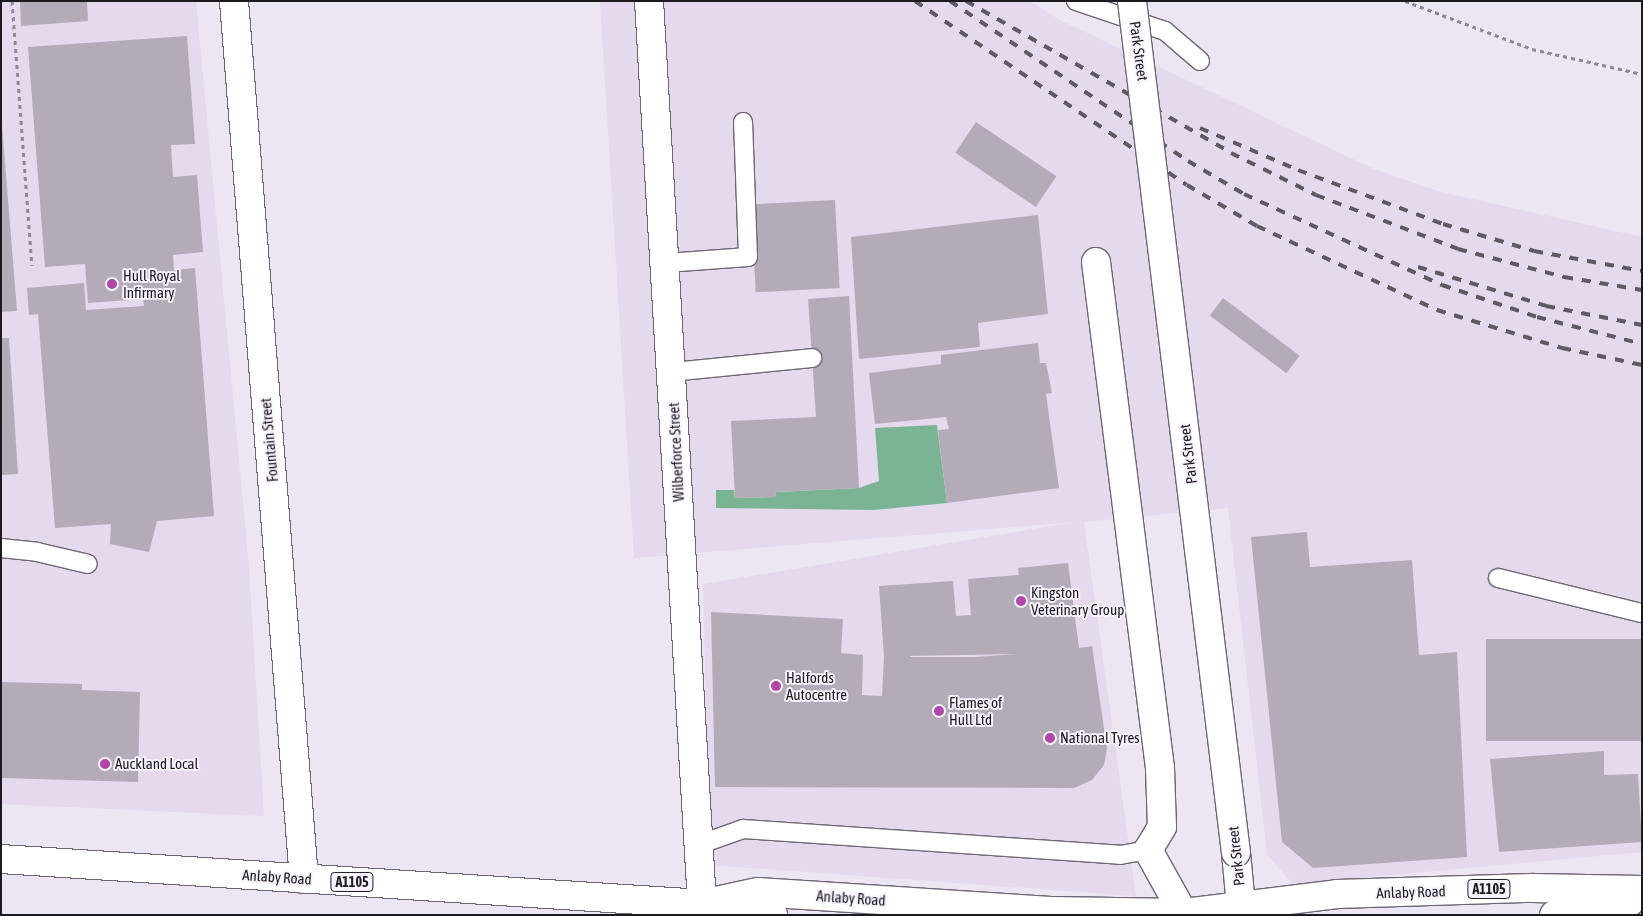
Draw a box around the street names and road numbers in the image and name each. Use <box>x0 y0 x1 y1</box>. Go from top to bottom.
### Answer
street label: Park Street <box>1126 20 1152 82</box>
street label: Fountain Street <box>256 397 282 483</box>
street label: Wilberforce Street <box>664 402 688 502</box>
street label: Park Street <box>1175 423 1201 485</box>
street label: Park Street <box>1224 825 1248 887</box>
street label: Anlaby Road <box>242 866 312 888</box>
road number: A1105 <box>330 870 374 894</box>
road number: A1105 <box>1466 878 1512 901</box>
street label: Anlaby Road <box>1376 882 1446 902</box>
street label: Anlaby Road <box>816 887 886 909</box>

